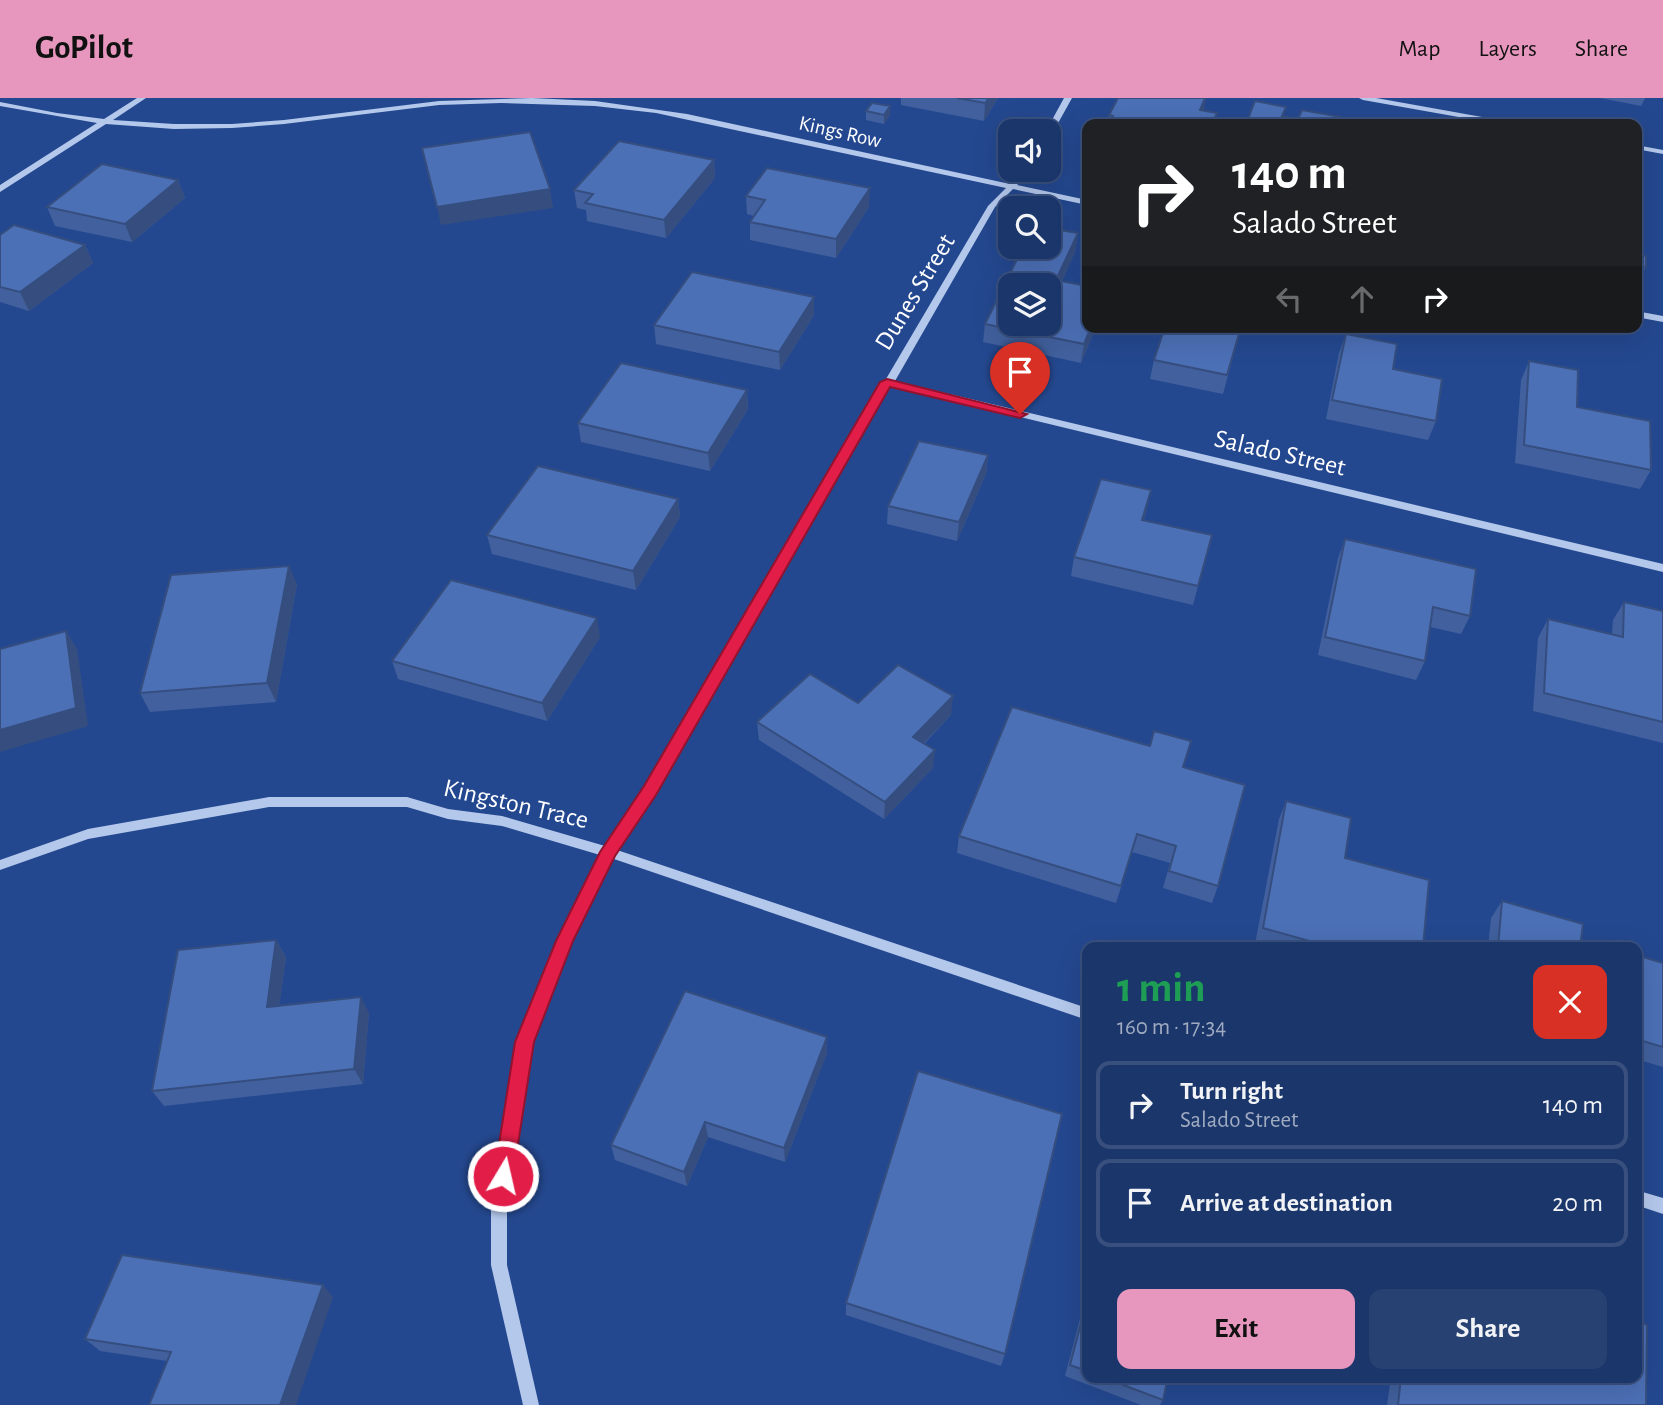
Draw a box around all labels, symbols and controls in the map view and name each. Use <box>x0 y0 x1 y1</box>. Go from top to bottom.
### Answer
text: GoPilot <box>35 32 133 65</box>
text: Map <box>1398 37 1440 61</box>
text: Layers <box>1478 37 1537 61</box>
text: Share <box>1575 37 1628 61</box>
street label: Kings Row <box>797 112 883 152</box>
map controls <box>998 119 1061 336</box>
button: sound <box>998 119 1061 182</box>
icon: right <box>1117 147 1208 238</box>
text: 140 m <box>1232 149 1347 198</box>
button: search <box>998 196 1061 259</box>
text: Salado Street <box>1232 207 1397 239</box>
street label: Dunes Street <box>870 229 960 355</box>
button: layers <box>998 273 1061 336</box>
icon: left <box>1270 280 1308 318</box>
icon: ahead <box>1343 280 1381 318</box>
icon: right <box>1416 280 1454 318</box>
pin <box>990 342 1050 414</box>
icon: arrive <box>1001 353 1039 391</box>
street label: Salado Street <box>1212 425 1348 481</box>
street label: Kingston Trace <box>441 775 591 833</box>
button: close <box>1533 965 1607 1039</box>
text: 1 min <box>1117 967 1206 1009</box>
text: 160 m · 17:34 <box>1117 1016 1226 1039</box>
text: Turn right <box>1180 1078 1283 1104</box>
icon: right <box>1121 1086 1159 1124</box>
text: 140 m <box>1543 1092 1603 1118</box>
text: Salado Street <box>1180 1109 1298 1132</box>
position arrow <box>466 1139 540 1213</box>
icon: arrive <box>1121 1184 1159 1222</box>
text: Arrive at destination <box>1180 1190 1393 1216</box>
text: 20 m <box>1552 1190 1603 1216</box>
button: Exit <box>1117 1289 1355 1369</box>
button: Share <box>1369 1289 1607 1369</box>

